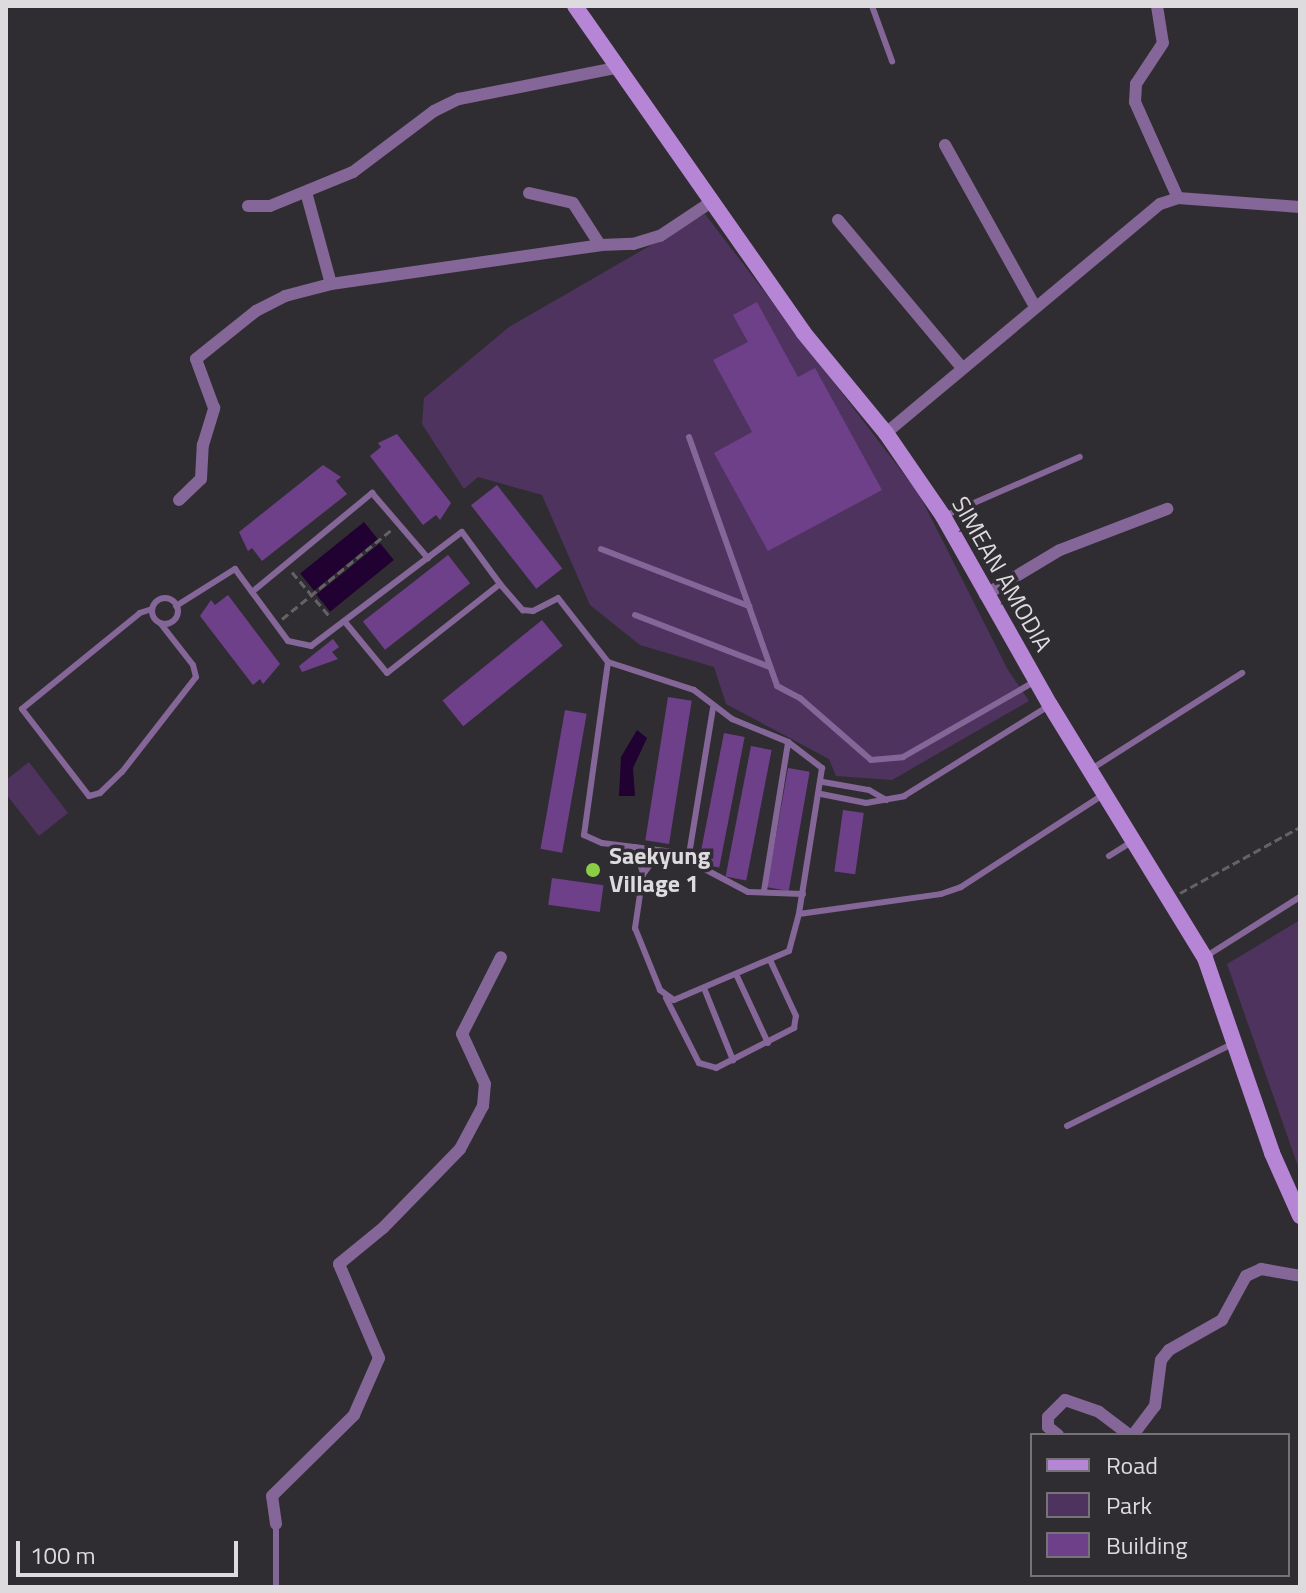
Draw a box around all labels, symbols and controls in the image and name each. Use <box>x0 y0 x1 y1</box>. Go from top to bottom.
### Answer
street label: SIMEAN AMODIA <box>946 491 1058 657</box>
place label: Saekyung Village 1 <box>609 842 710 898</box>
marker: Saekyung Village 1 <box>584 861 602 879</box>
legend <box>1030 1433 1290 1577</box>
text: Road <box>1106 1447 1158 1483</box>
text: Park <box>1106 1487 1152 1523</box>
scale bar <box>20 1525 242 1575</box>
text: Building <box>1106 1527 1188 1563</box>
text: 100 m <box>30 1537 96 1573</box>

